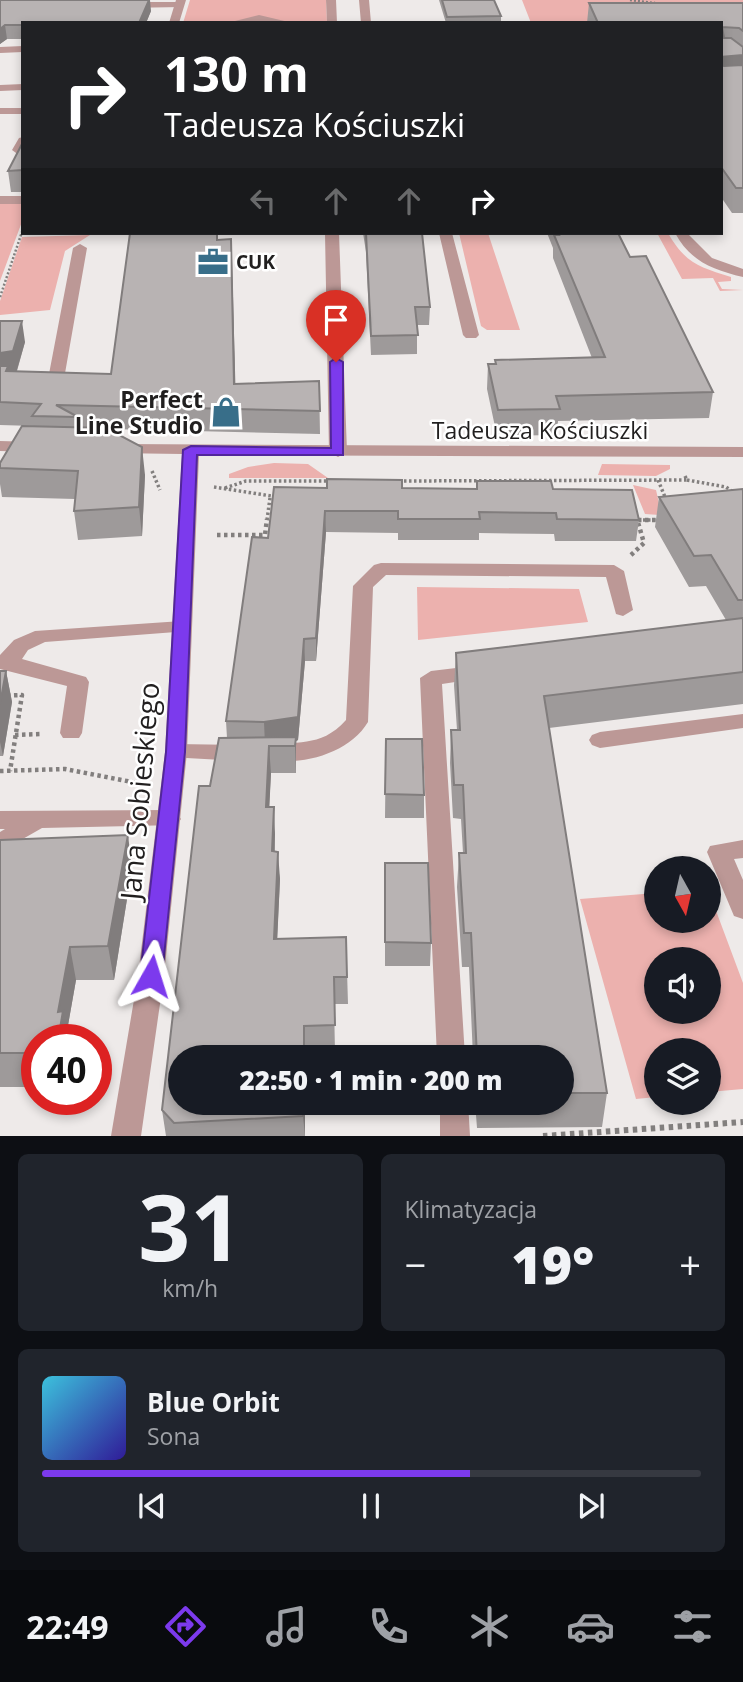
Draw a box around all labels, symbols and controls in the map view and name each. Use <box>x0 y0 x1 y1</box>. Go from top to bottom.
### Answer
text: 130 m <box>164 40 309 106</box>
icon: right <box>49 49 140 140</box>
text: Tadeusza Kościuszki <box>164 103 465 146</box>
icon: left <box>244 182 282 220</box>
icon: ahead <box>317 182 355 220</box>
icon: ahead <box>390 182 428 220</box>
icon: right <box>463 182 501 220</box>
office icon: CUK <box>196 245 230 279</box>
place label: CUK <box>236 249 275 275</box>
pin <box>306 290 366 362</box>
icon: arrive <box>317 301 355 339</box>
place label: Perfect Line Studio <box>75 383 203 441</box>
shop icon: Perfect Line Studio <box>209 395 243 429</box>
street label: Tadeusza Kościuszki <box>432 414 648 446</box>
street label: Jana Sobieskiego <box>110 681 167 904</box>
north arrow <box>644 856 721 933</box>
map controls <box>644 856 721 1115</box>
position arrow <box>114 939 188 1013</box>
button: sound <box>644 947 721 1024</box>
speed limit sign: 40 <box>21 1024 112 1115</box>
button: layers <box>644 1038 721 1115</box>
text: 22:50 · 1 min · 200 m <box>240 1062 502 1098</box>
text: 31 <box>138 1164 242 1288</box>
text: Klimatyzacja <box>405 1193 537 1225</box>
text: 19° <box>511 1228 594 1299</box>
text: − <box>405 1238 426 1290</box>
text: + <box>679 1238 701 1290</box>
text: km/h <box>162 1272 218 1304</box>
text: Blue Orbit <box>147 1384 280 1420</box>
text: Sona <box>147 1420 200 1452</box>
icon: previous <box>133 1487 171 1525</box>
icon: pause <box>352 1487 390 1525</box>
icon: next <box>572 1487 610 1525</box>
icon: directions <box>161 1602 210 1651</box>
icon: music <box>262 1602 311 1651</box>
icon: phone <box>364 1602 413 1651</box>
icon: climate <box>465 1602 514 1651</box>
icon: car <box>566 1602 615 1651</box>
icon: filters <box>668 1602 717 1651</box>
text: 22:49 <box>26 1605 109 1648</box>

